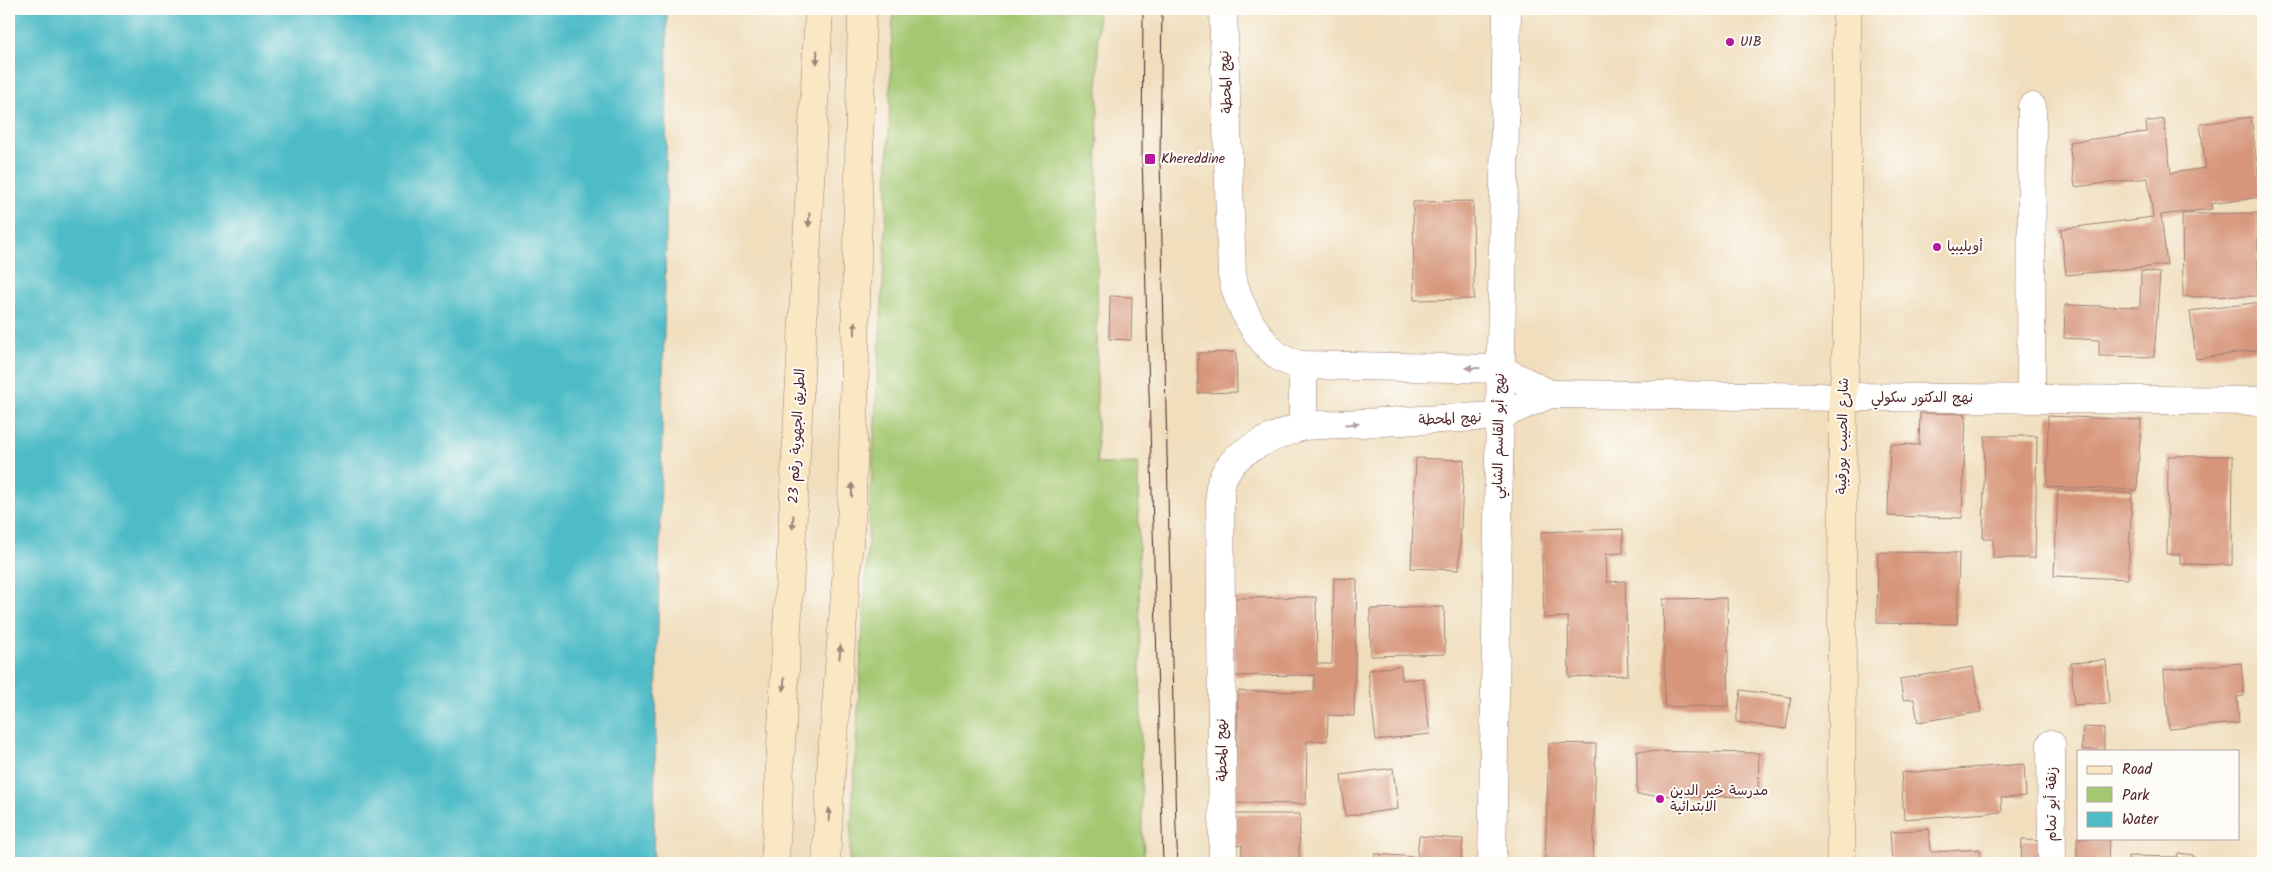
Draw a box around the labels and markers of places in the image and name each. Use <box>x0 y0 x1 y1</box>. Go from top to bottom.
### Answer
place label: UIB <box>1740 31 1762 53</box>
marker: UIB <box>1724 36 1736 48</box>
place label: Khereddine <box>1161 148 1226 170</box>
marker: Khereddine <box>1143 152 1157 166</box>
place label: أويليبيا <box>1947 236 1983 258</box>
marker: أويليبيا <box>1931 241 1943 253</box>
place label: مدرسة خير الدين الابتدائية <box>1670 780 1768 818</box>
marker: مدرسة خير الدين الابتدائية <box>1654 793 1666 805</box>

